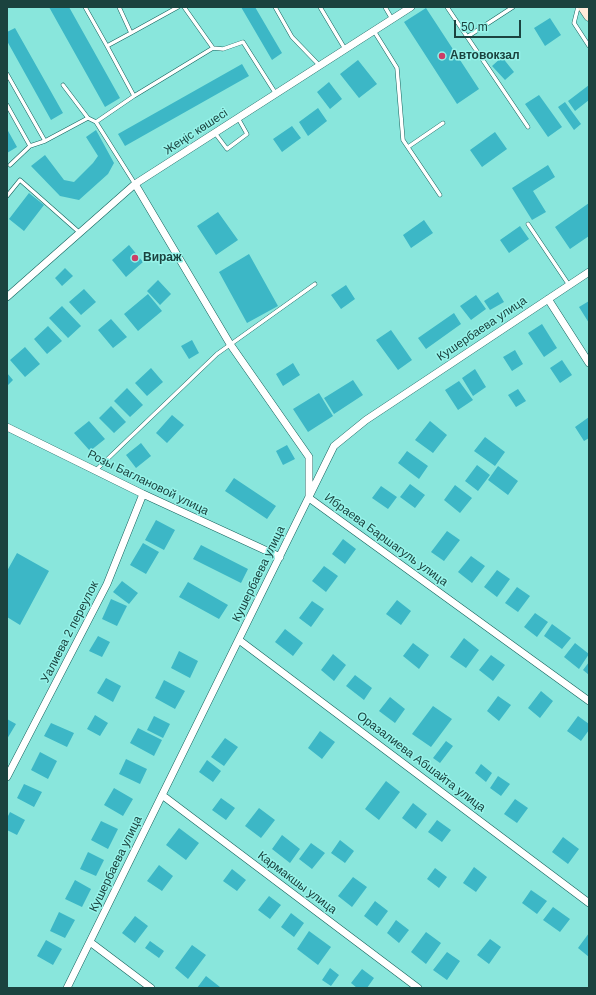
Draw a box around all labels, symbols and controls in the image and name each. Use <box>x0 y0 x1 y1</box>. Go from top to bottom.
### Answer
scale bar <box>456 12 523 38</box>
text: 50 m <box>461 20 488 34</box>
place label: Автовокзал <box>450 49 520 63</box>
marker: Автовокзал <box>437 51 447 61</box>
street label: Жеңіс көшесі <box>161 106 231 158</box>
place label: Вираж <box>143 251 182 265</box>
marker: Вираж <box>130 253 140 263</box>
street label: Кушербаева улица <box>434 294 530 364</box>
street label: Розы Баглановой улица <box>85 447 211 519</box>
street label: Ибраева Баршагуль улица <box>322 490 450 590</box>
street label: Кушербаева улица <box>229 524 289 624</box>
street label: Уалиева 2 переулок <box>38 579 102 685</box>
street label: Оразалиева Абшайта улица <box>354 709 488 815</box>
street label: Кушербаева улица <box>86 814 146 914</box>
street label: Кармакшы улица <box>255 849 339 917</box>

